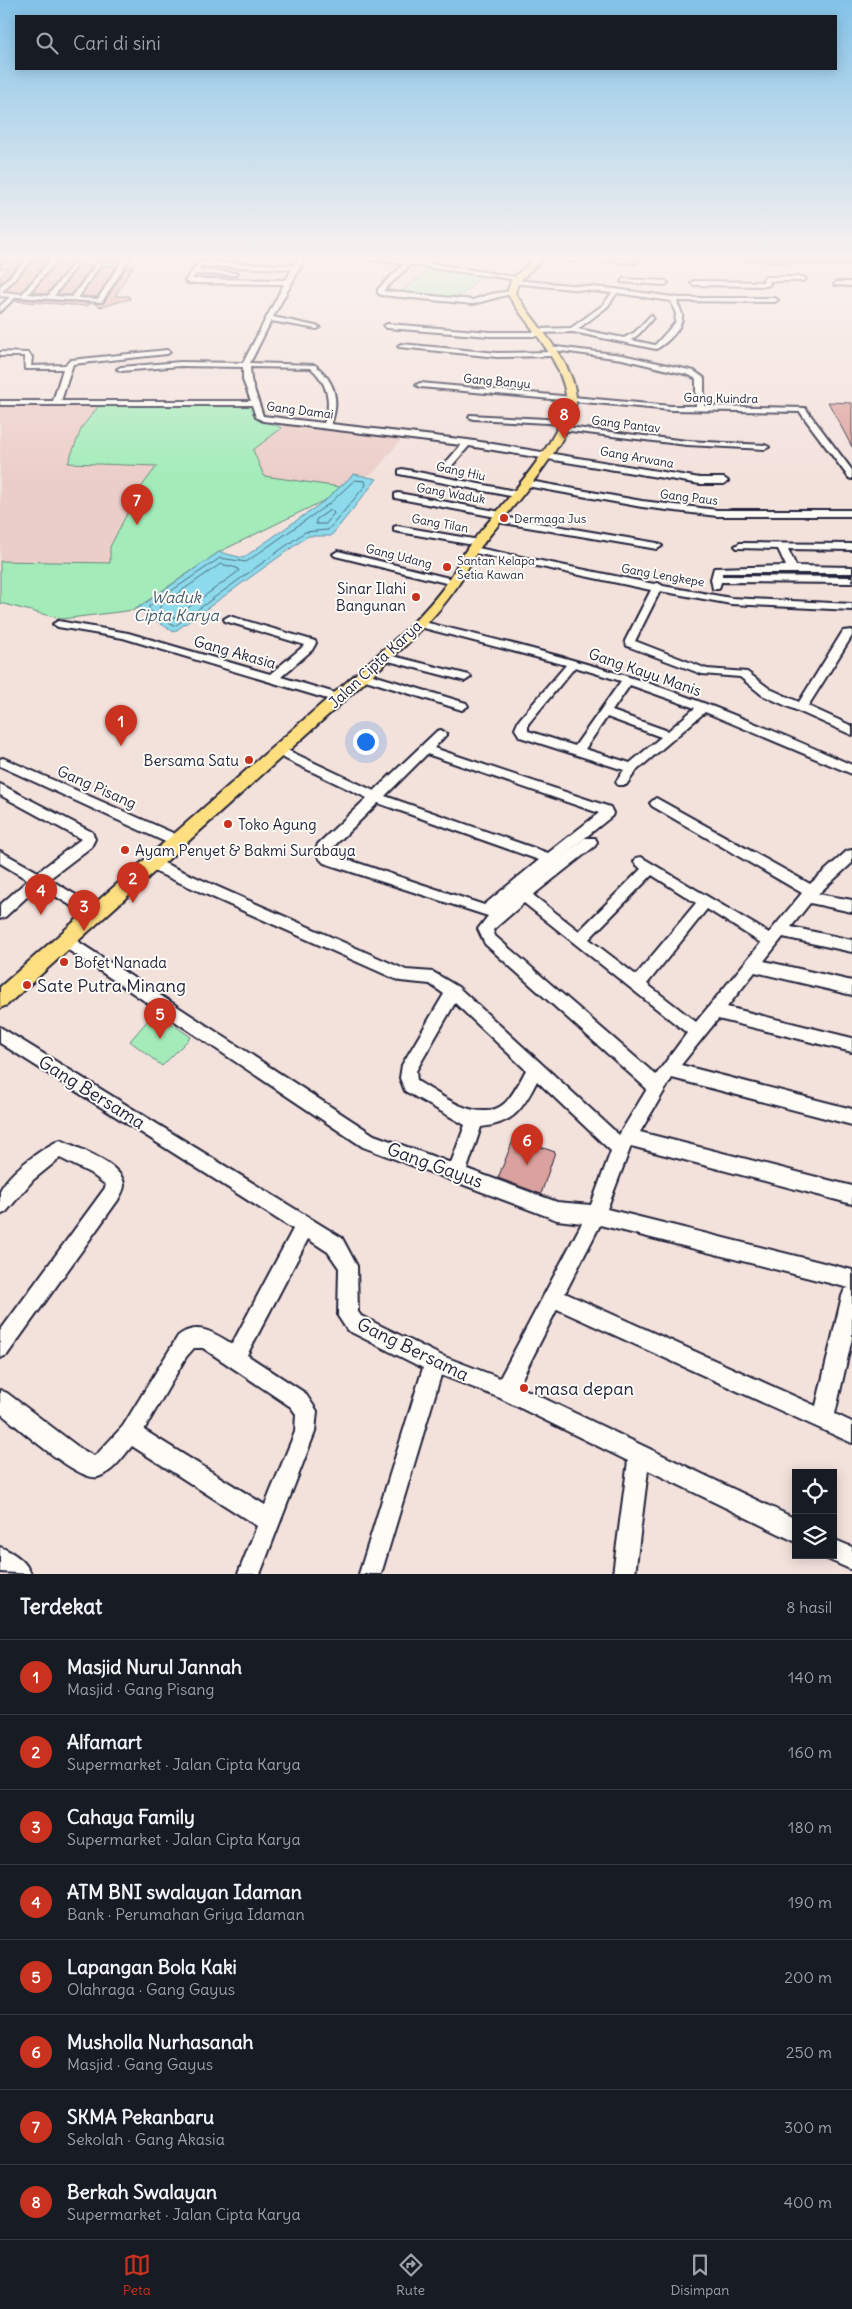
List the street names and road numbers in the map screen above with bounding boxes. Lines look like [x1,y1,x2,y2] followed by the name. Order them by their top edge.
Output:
[463,371,531,391] street label: Gang Banyu
[684,390,759,406] street label: Gang Kuindra
[266,398,334,422] street label: Gang Damai
[591,412,662,436] street label: Gang Pantav
[599,443,675,471] street label: Gang Arwana
[435,458,487,484] street label: Gang Hiu
[415,480,487,506] street label: Gang Waduk
[659,486,719,508] street label: Gang Paus
[410,511,470,535] street label: Gang Tilan
[364,541,434,571] street label: Gang Udang
[620,560,706,590] street label: Gang Lengkepe
[325,616,426,712] street label: Jalan Cipta Karya
[192,631,279,673] street label: Gang Akasia
[586,644,704,700] street label: Gang Kayu Manis
[54,761,140,813] street label: Gang Pisang
[34,1050,150,1134] street label: Gang Bersama
[384,1137,486,1193] street label: Gang Gayus
[353,1312,473,1386] street label: Gang Bersama

